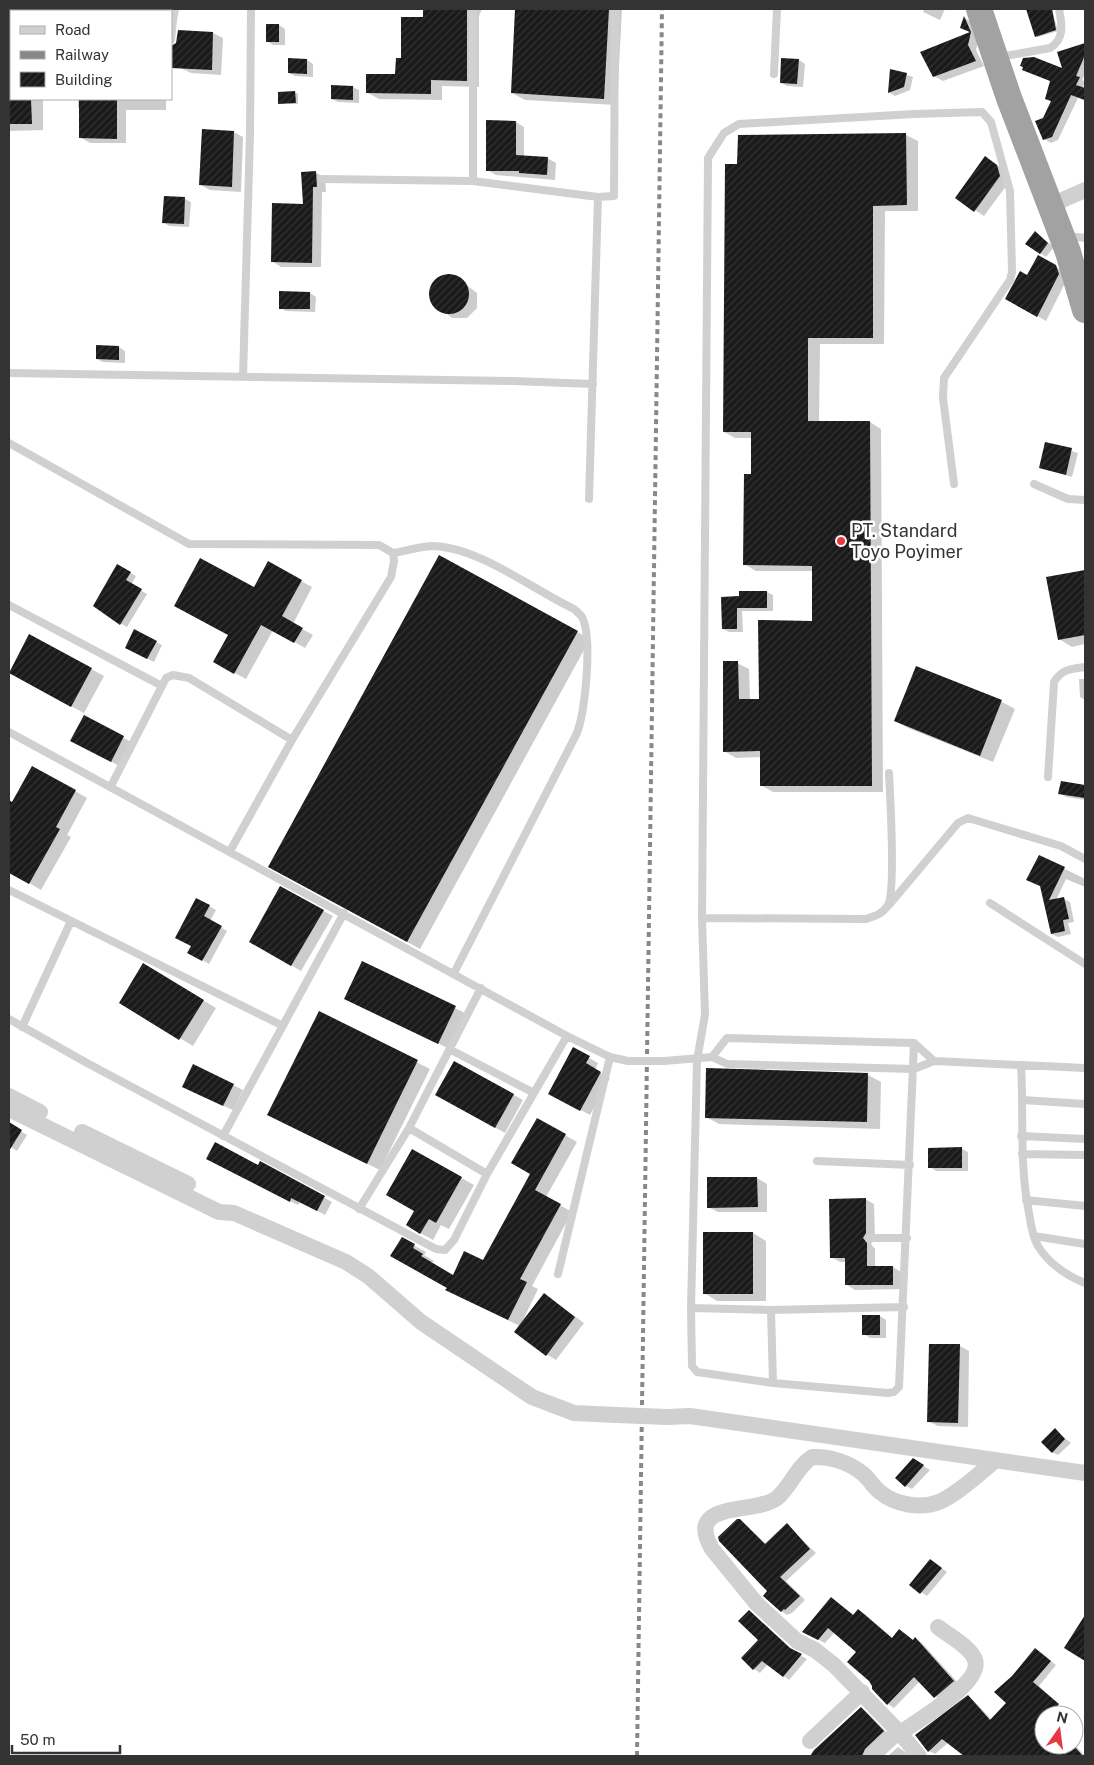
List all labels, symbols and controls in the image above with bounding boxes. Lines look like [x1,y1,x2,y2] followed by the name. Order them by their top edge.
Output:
[10,10,172,100] legend
[55,21,91,38] text: Road
[55,46,109,63] text: Railway
[55,71,113,88] text: Building
[851,520,963,562] place label: PT. Standard Toyo Poyimer
[835,535,847,547] marker: PT. Standard Toyo Poyimer
[1034,1705,1084,1755] north arrow
[1055,1708,1069,1726] text: N
[12,1722,120,1754] scale bar
[20,1731,55,1748] text: 50 m

